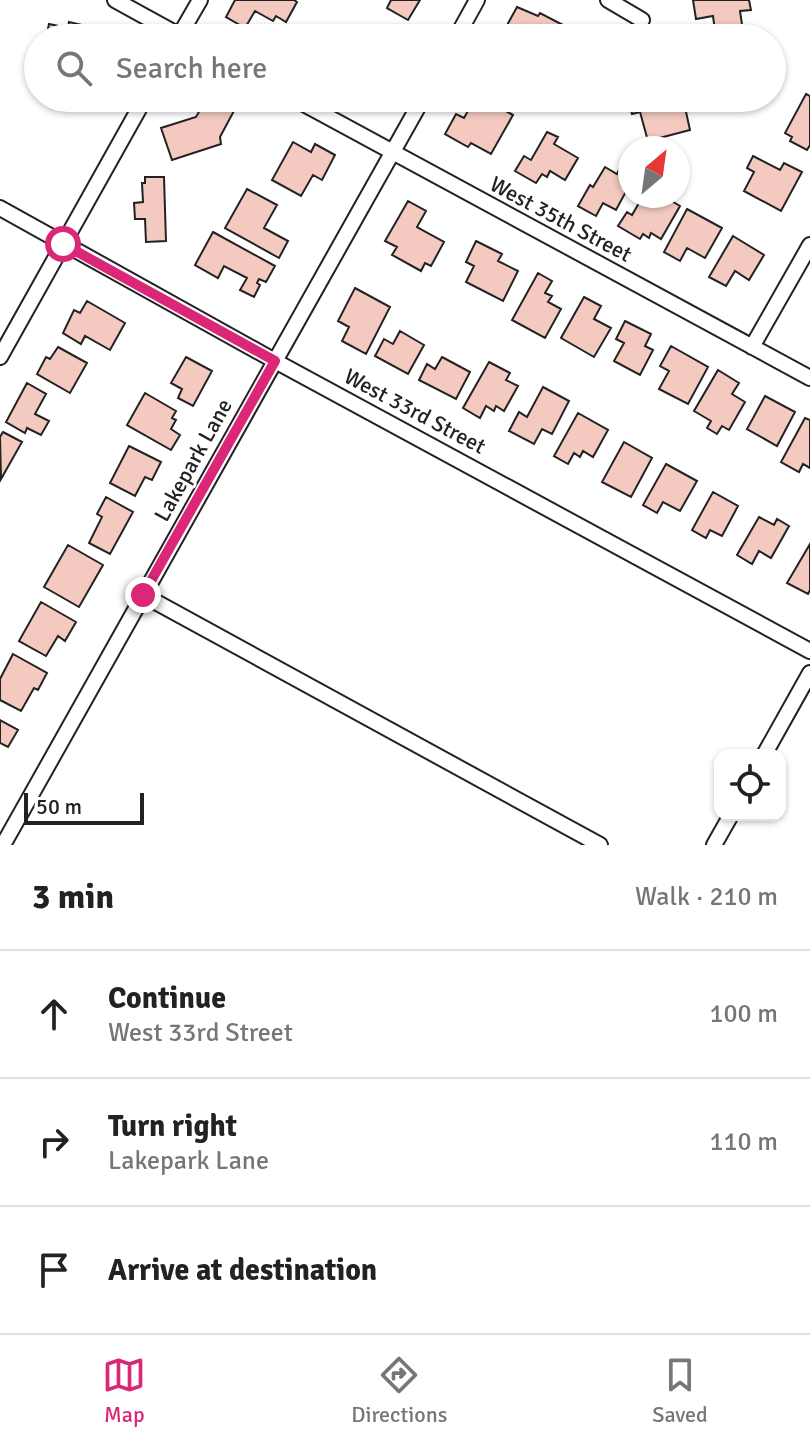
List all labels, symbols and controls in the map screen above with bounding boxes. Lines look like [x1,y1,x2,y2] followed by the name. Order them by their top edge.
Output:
[24,24,786,112] search box
[52,46,96,90] icon: search
[116,50,267,87] text: Search here
[618,136,690,208] north arrow
[486,170,637,268] street label: West 35th Street
[45,226,81,262] route start
[340,362,491,460] street label: West 33rd Street
[148,394,238,526] street label: Lakepark Lane
[125,577,161,613] route end
[714,749,786,821] map controls
[714,749,786,821] button: locate
[24,789,144,825] scale bar
[36,793,82,820] text: 50 m
[32,876,114,918] text: 3 min
[635,881,778,913] text: Walk · 210 m
[108,980,226,1017] text: Continue
[32,992,76,1036] icon: ahead
[709,998,778,1030] text: 100 m
[108,1017,293,1049] text: West 33rd Street
[108,1108,237,1145] text: Turn right
[32,1120,76,1164] icon: right
[709,1126,778,1158] text: 110 m
[108,1145,269,1177] text: Lakepark Lane
[32,1248,76,1292] icon: arrive
[108,1252,377,1289] text: Arrive at destination
[102,1353,146,1428] tab: Map
[351,1353,447,1428] tab: Directions
[652,1353,708,1428] tab: Saved

